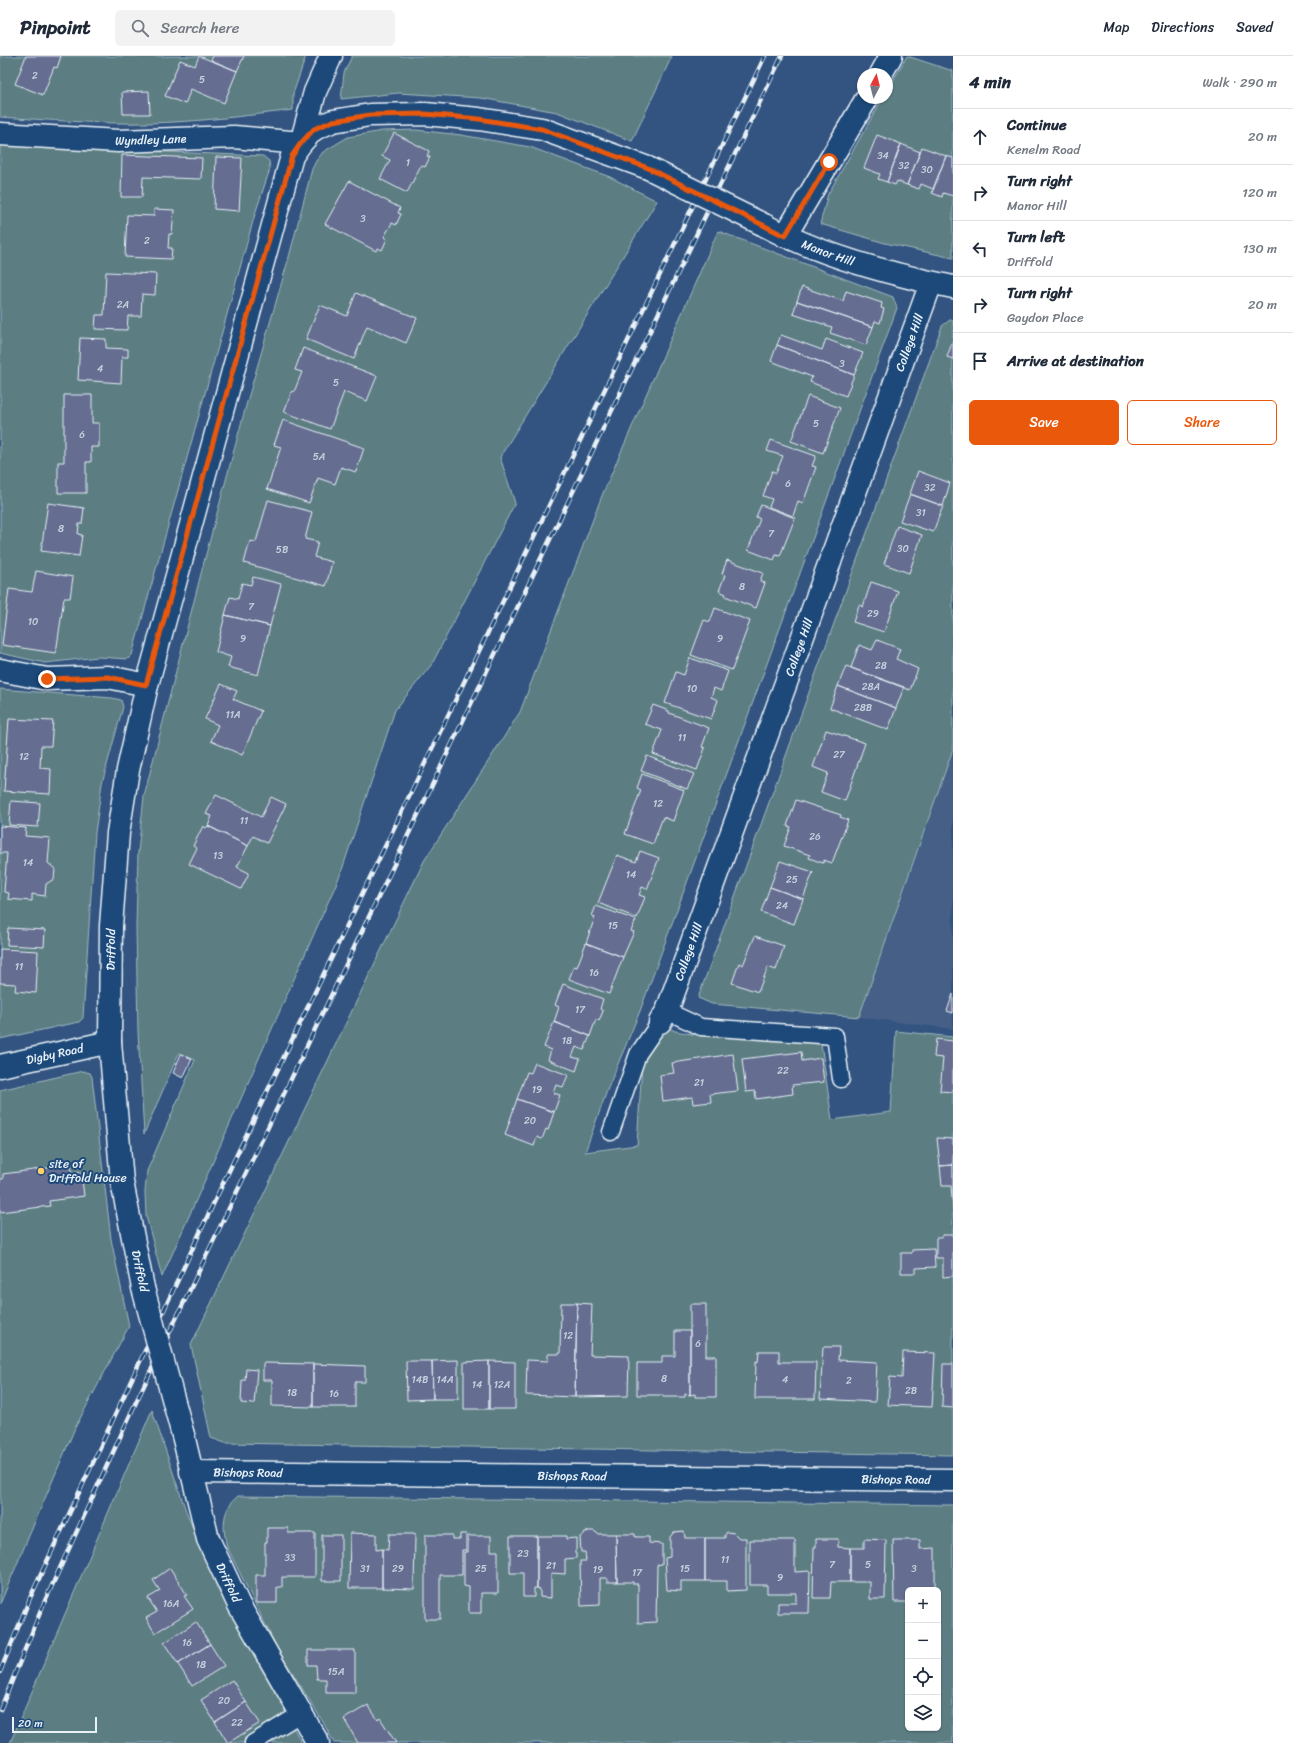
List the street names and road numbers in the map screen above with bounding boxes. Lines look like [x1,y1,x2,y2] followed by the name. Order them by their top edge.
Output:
[115,128,187,152] street label: Wyndley Lane
[798,233,858,273] street label: Manor Hill
[889,310,930,375] street label: College Hill
[778,615,820,679] street label: College Hill
[668,919,709,984] street label: College Hill
[100,928,122,971] street label: Driffold
[24,1037,87,1071] street label: Digby Road
[125,1248,155,1294] street label: Driffold
[213,1461,284,1484] street label: Bishops Road
[537,1465,607,1487] street label: Bishops Road
[861,1468,931,1491] street label: Bishops Road
[210,1559,248,1607] street label: Driffold

